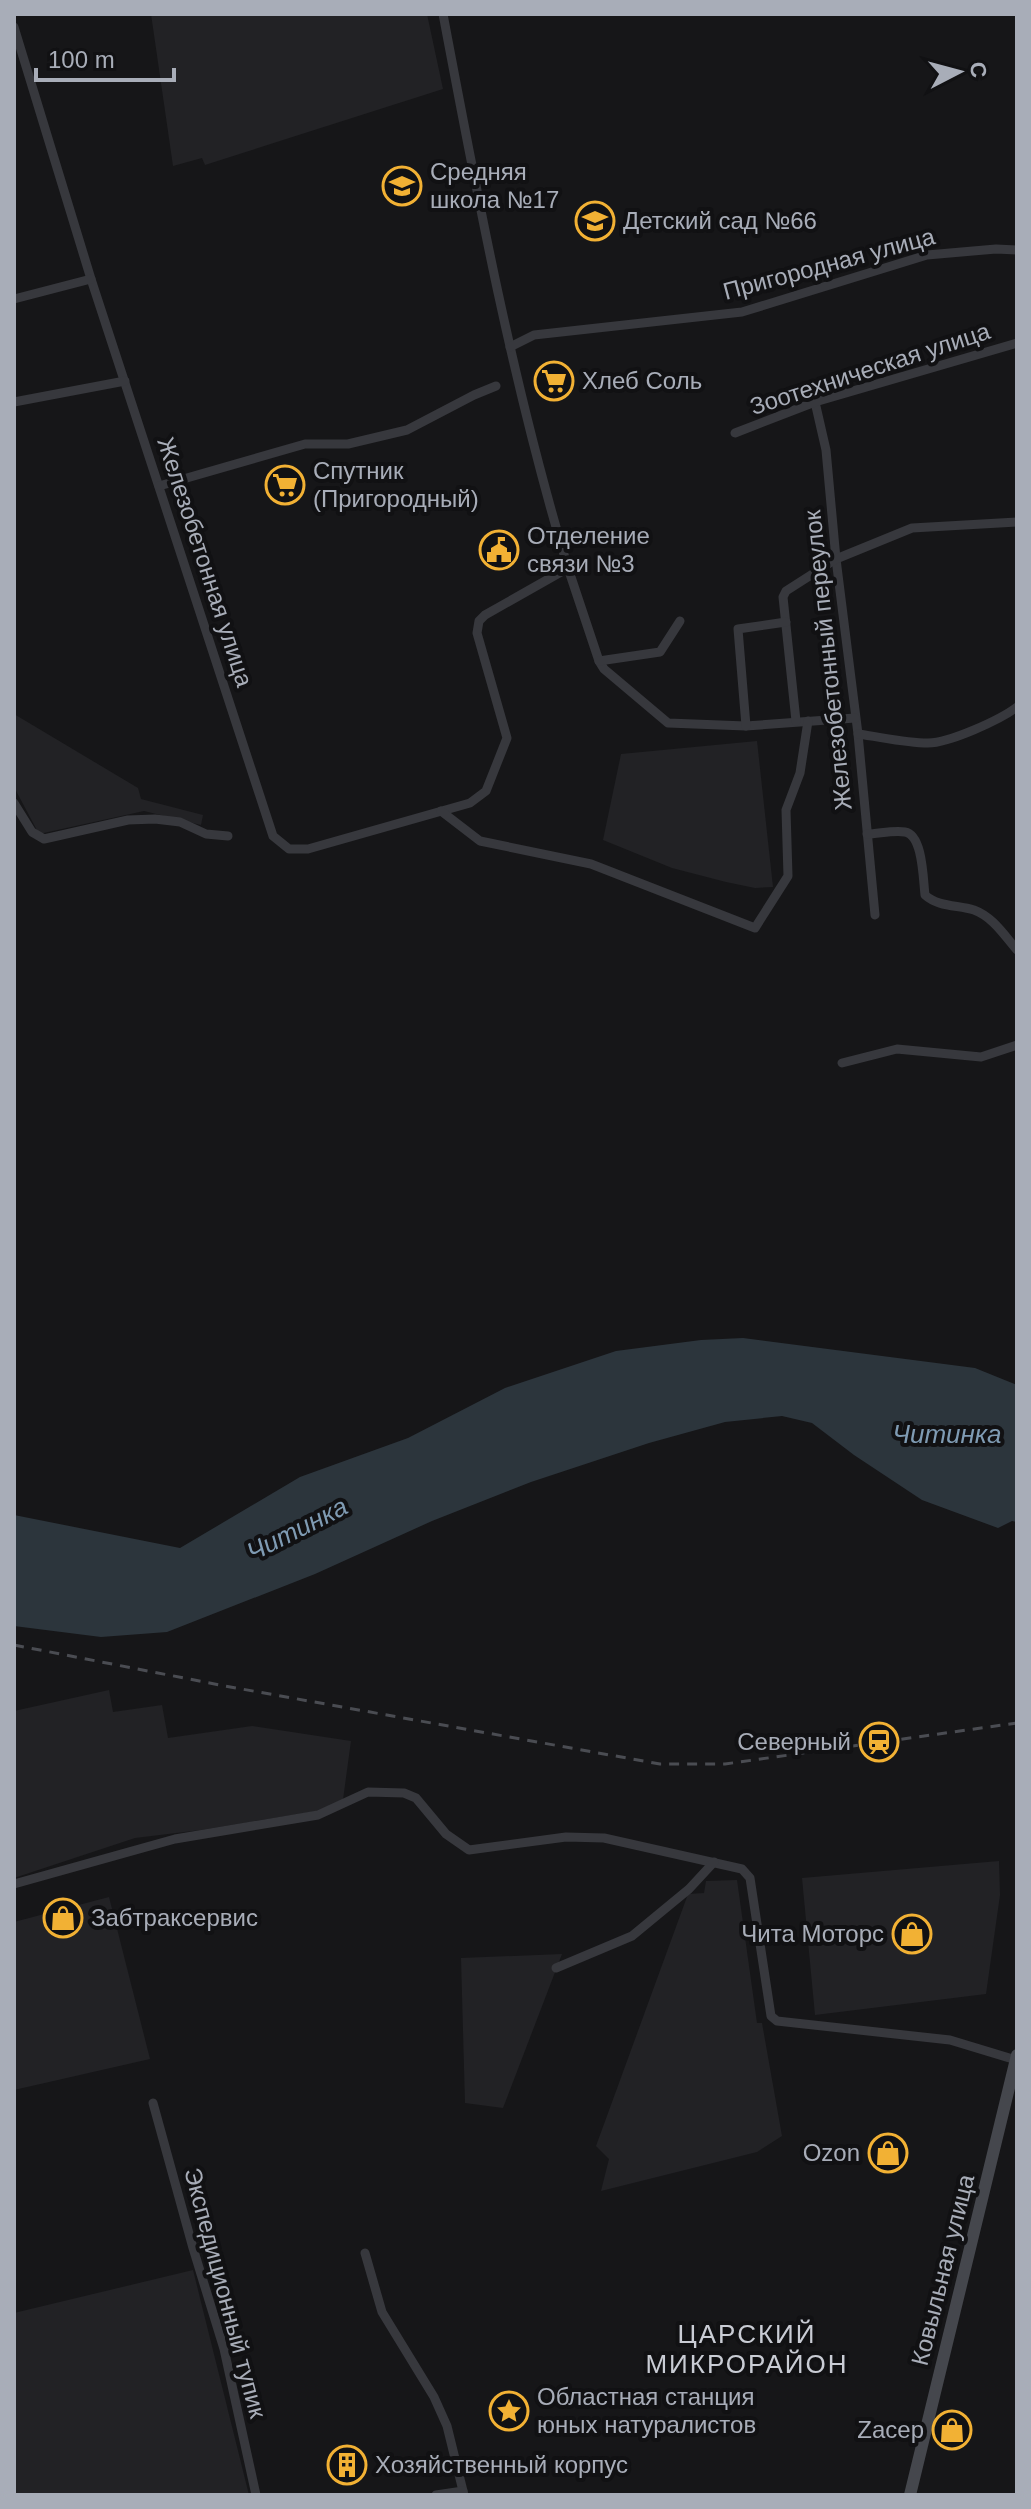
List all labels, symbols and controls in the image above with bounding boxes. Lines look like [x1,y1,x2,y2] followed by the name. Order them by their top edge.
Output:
[36,32,174,82] scale bar
[919,32,999,112] north arrow
[48,46,115,73] text: 100 m
[965,61,992,79] text: С
[430,158,559,213] place label: Средняя школа №17
[381,165,423,207] school or university icon: Средняя школа №17
[574,200,616,242] school or university icon: Детский сад №66
[623,207,817,234] place label: Детский сад №66
[720,222,938,305] street label: Пригородная улица
[746,317,994,420] street label: Зоотехническая улица
[533,360,575,402] supermarket icon: Хлеб Соль
[582,367,702,394] place label: Хлеб Соль
[152,434,259,691] street label: Железобетонная улица
[313,457,479,512] place label: Спутник (Пригородный)
[264,464,306,506] supermarket icon: Спутник (Пригородный)
[798,508,857,811] street label: Железобетонный переулок
[527,522,650,577] place label: Отделение связи №3
[478,529,520,571] public building icon: Отделение связи №3
[892,1419,1002,1449] water label: Читинка
[242,1491,352,1567] water label: Читинка
[858,1721,900,1763] station icon: Северный
[737,1728,851,1755] place label: Северный
[42,1897,84,1939] shop icon: Забтраксервис
[91,1904,258,1931] place label: Забтраксервис
[891,1913,933,1955] shop icon: Чита Моторс
[741,1920,884,1947] place label: Чита Моторс
[867,2132,909,2174] shop icon: Ozon
[803,2139,860,2166] place label: Ozon
[179,2165,272,2421] street label: Экспедиционный тупик
[906,2171,979,2368] street label: Ковыльная улица
[645,2319,849,2379] district label: ЦАРСКИЙ МИКРОРАЙОН
[537,2383,756,2438] place label: Областная станция юных натуралистов
[488,2390,530,2432] place icon: Областная станция юных натуралистов
[931,2409,973,2451] shop icon: Zacep
[857,2416,924,2443] place label: Zacep
[326,2444,368,2486] building icon: Хозяйственный корпус
[375,2451,628,2478] place label: Хозяйственный корпус

